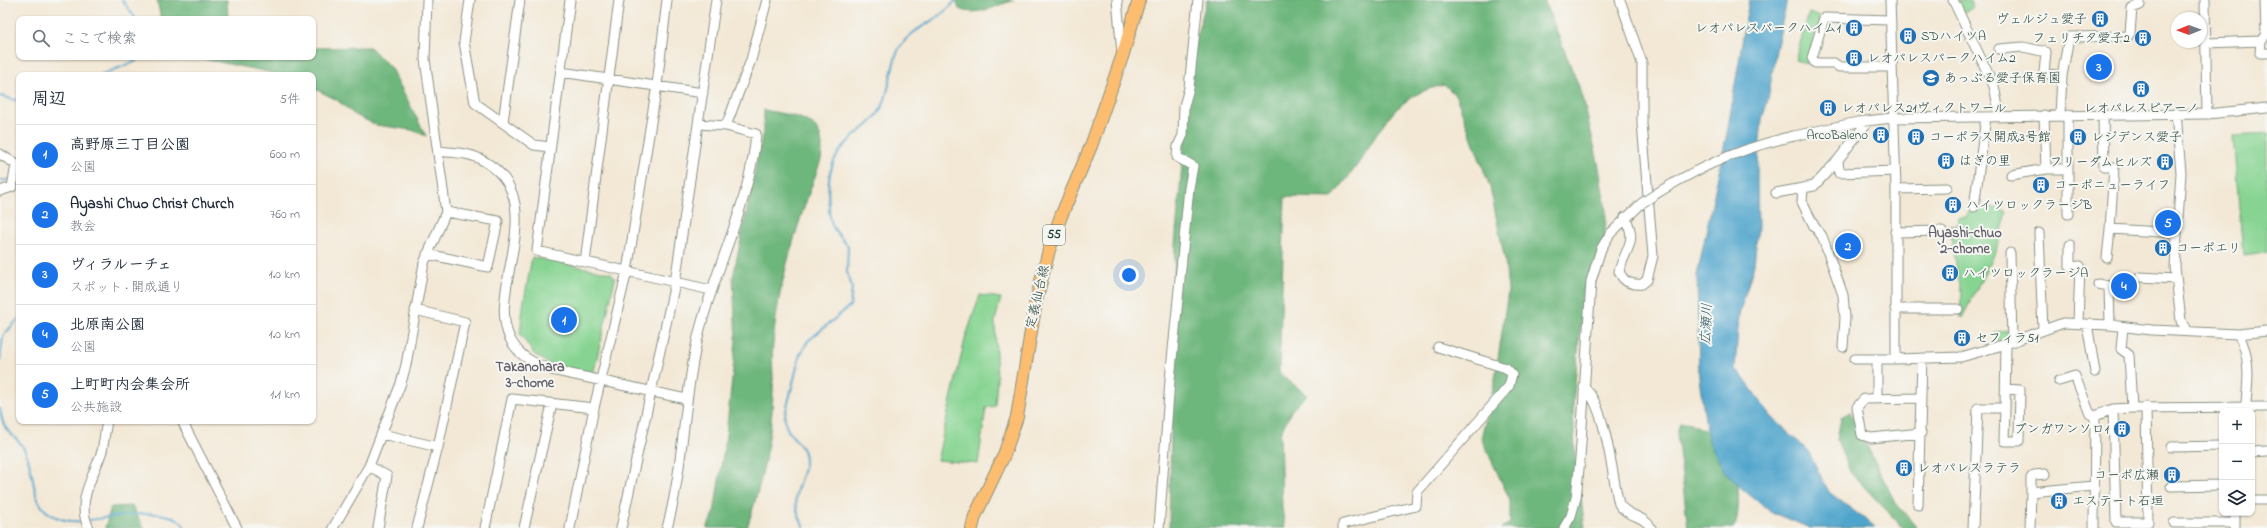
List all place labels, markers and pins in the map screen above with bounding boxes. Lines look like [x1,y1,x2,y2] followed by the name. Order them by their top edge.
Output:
[2090,9,2110,29] building icon: ヴェルジュ愛子
[1996,10,2087,29] place label: ヴェルジュ愛子
[1844,18,1864,38] building icon: レオパレスパークハイム1
[1695,19,1841,38] place label: レオパレスパークハイム1
[1898,26,1918,46] building icon: SDハイツA
[1921,27,1986,46] place label: SDハイツA
[2133,28,2153,48] building icon: フェリチタ愛子2
[2033,29,2131,48] place label: フェリチタ愛子2
[1844,48,1864,68] building icon: レオパレスパークハイム2
[1867,49,2016,68] place label: レオパレスパークハイム2
[2086,52,2112,82] pin: 3
[1921,68,1941,88] school or university icon: あっぷる愛子保育園
[1944,69,2061,88] place label: あっぷる愛子保育園
[2131,79,2151,99] building icon: レオパレスピアーノ
[1818,98,1838,118] building icon: レオパレス21ヴィクトワール
[1841,99,2007,118] place label: レオパレス21ヴィクトワール
[2083,99,2199,118] place label: レオパレスピアーノ
[1871,125,1891,145] building icon: ArcoBaleno
[1806,126,1868,145] place label: ArcoBaleno
[1906,127,1926,147] building icon: コーポラス開成3号館
[2068,127,2088,147] building icon: レジデンス愛子
[1929,128,2051,147] place label: コーポラス開成3号館
[2091,128,2182,147] place label: レジデンス愛子
[1936,151,1956,171] building icon: はぎの里
[1959,152,2011,171] place label: はぎの里
[2155,152,2175,172] building icon: フリーダムヒルズ
[2050,153,2152,172] place label: フリーダムヒルズ
[2031,175,2051,195] building icon: コーポニューライフ
[2054,176,2170,195] place label: コーポニューライフ
[1943,195,1963,215] building icon: ハイツロックラージB
[1966,196,2092,215] place label: ハイツロックラージB
[2155,208,2181,238] pin: 5
[1835,231,1861,261] pin: 2
[2153,238,2173,258] building icon: コーポエリ
[2176,239,2241,258] place label: コーポエリ
[1940,263,1960,283] building icon: ハイツロックラージA
[1963,264,2088,283] place label: ハイツロックラージA
[2111,271,2137,301] pin: 4
[551,305,577,335] pin: 1
[1952,328,1972,348] building icon: セフィラ51
[1975,329,2039,348] place label: セフィラ51
[2112,419,2132,439] building icon: ブンガワンソロ1
[2014,420,2109,439] place label: ブンガワンソロ1
[1894,458,1914,478] building icon: レオパレスラテラ
[1917,459,2021,478] place label: レオパレスラテラ
[2162,465,2182,485] building icon: コーポ広瀬
[2094,466,2159,485] place label: コーポ広瀬
[2049,491,2069,511] building icon: エステート石垣
[2072,492,2164,511] place label: エステート石垣

